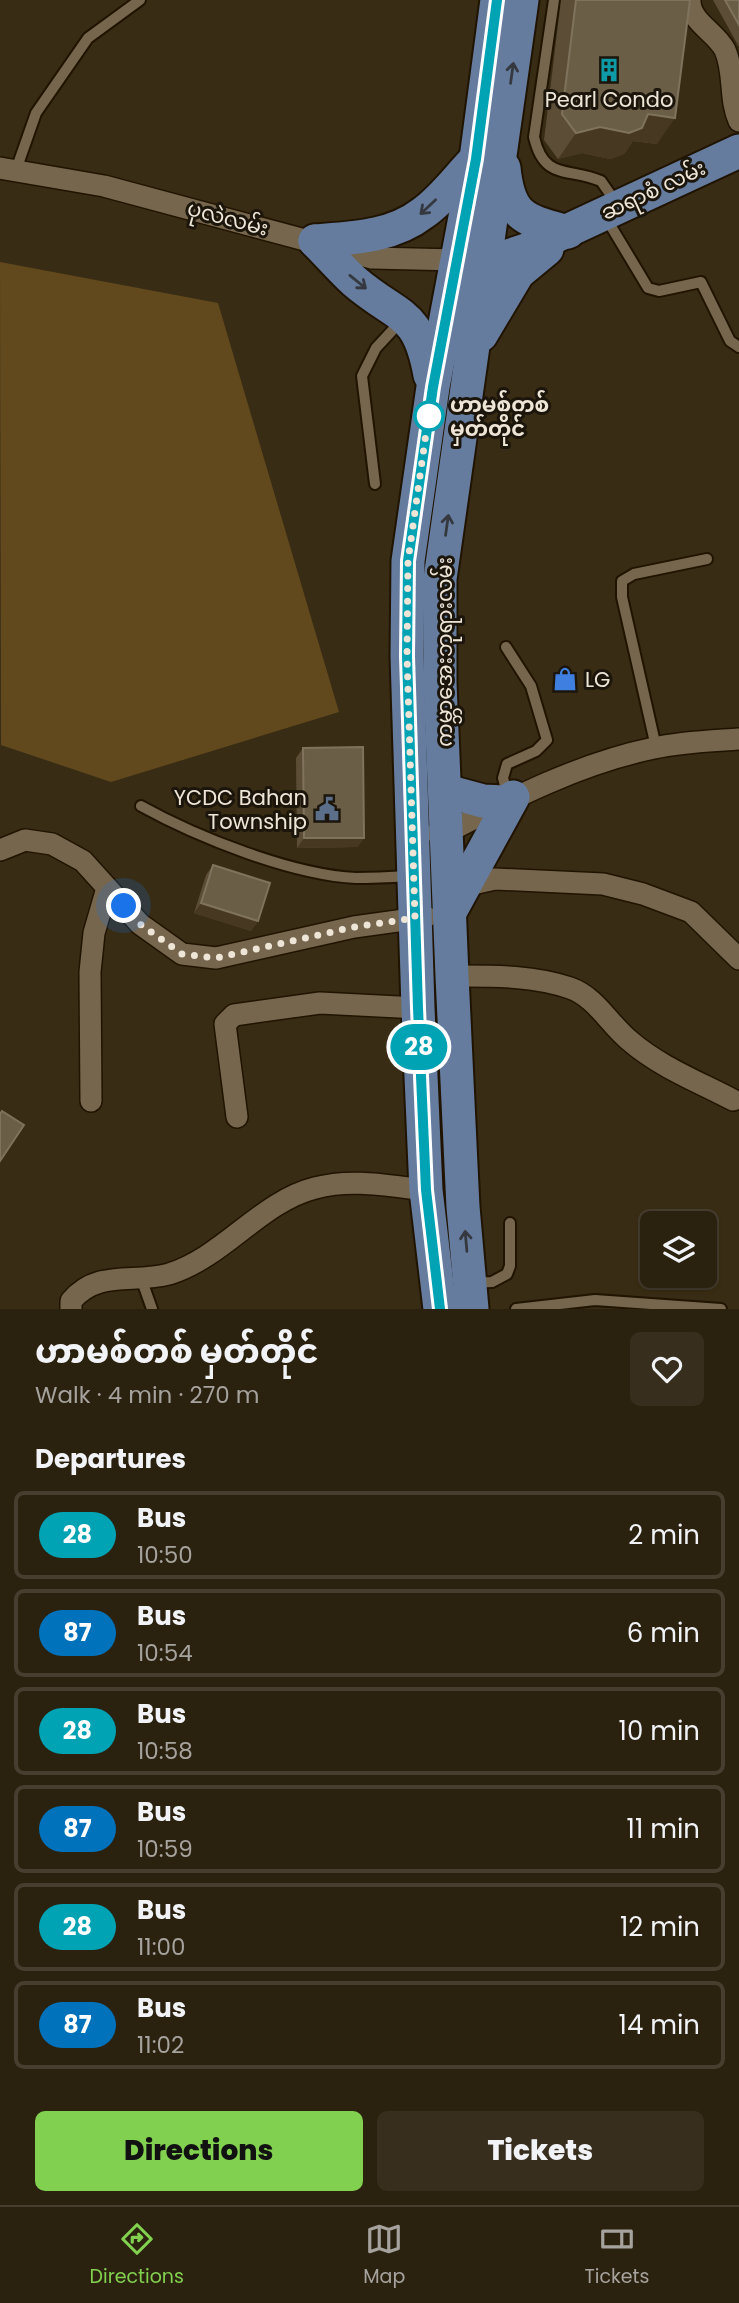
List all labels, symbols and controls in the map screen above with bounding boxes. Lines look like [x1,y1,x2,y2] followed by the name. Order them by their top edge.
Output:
[595,56,623,84] building icon: Pearl Condo
[506,62,519,85] one-way arrow
[545,85,673,114] place label: Pearl Condo
[595,152,711,230] street label: ဆရာစံ လမ်း
[183,192,272,246] street label: ပုလဲလမ်း
[420,199,437,216] one-way arrow
[348,274,366,290] one-way arrow
[450,389,549,446] place label: ဟာမစ်တစ် မှတ်တိုင်
[414,401,444,431] marker: ဟာမစ်တစ် မှတ်တိုင်
[441,514,454,537] one-way arrow
[429,557,462,747] street label: ကမ္ဘာအေးဘုရားလမ်း
[551,665,579,693] shop icon: LG
[585,665,610,694] place label: LG
[174,783,307,836] place label: YCDC Bahan Township
[313,795,341,823] public building icon: YCDC Bahan Township
[106,888,141,923] your location
[388,1024,450,1070] line badge: 28
[404,1030,434,1063] text: 28
[640,1211,717,1288] map controls
[640,1211,717,1288] button: layers
[459,1230,472,1253] one-way arrow
[35,1328,319,1375] text: ဟာမစ်တစ် မှတ်တိုင်
[630,1332,704,1406] button: heart
[35,1379,260,1411] text: Walk · 4 min · 270 m
[35,1441,186,1477] text: Departures
[137,1500,186,1536] text: Bus
[628,1517,700,1553] text: 2 min
[63,1518,92,1551] text: 28
[137,1539,193,1571] text: 10:50
[137,1598,186,1634] text: Bus
[627,1615,700,1651] text: 6 min
[63,1616,92,1649] text: 87
[137,1637,193,1669] text: 10:54
[137,1696,186,1732] text: Bus
[619,1713,700,1749] text: 10 min
[63,1714,92,1747] text: 28
[137,1735,193,1767] text: 10:58
[137,1794,186,1830] text: Bus
[627,1811,700,1847] text: 11 min
[63,1812,92,1845] text: 87
[137,1833,193,1865] text: 10:59
[137,1892,186,1928] text: Bus
[620,1909,700,1945] text: 12 min
[63,1910,92,1943] text: 28
[137,1931,186,1963] text: 11:00
[137,1990,186,2026] text: Bus
[619,2007,700,2043] text: 14 min
[63,2008,92,2041] text: 87
[137,2029,184,2061] text: 11:02
[35,2111,363,2191] button: Directions
[377,2111,704,2191] button: Tickets
[90,2220,184,2291] tab: Directions
[363,2220,405,2291] tab: Map
[584,2220,649,2291] tab: Tickets

